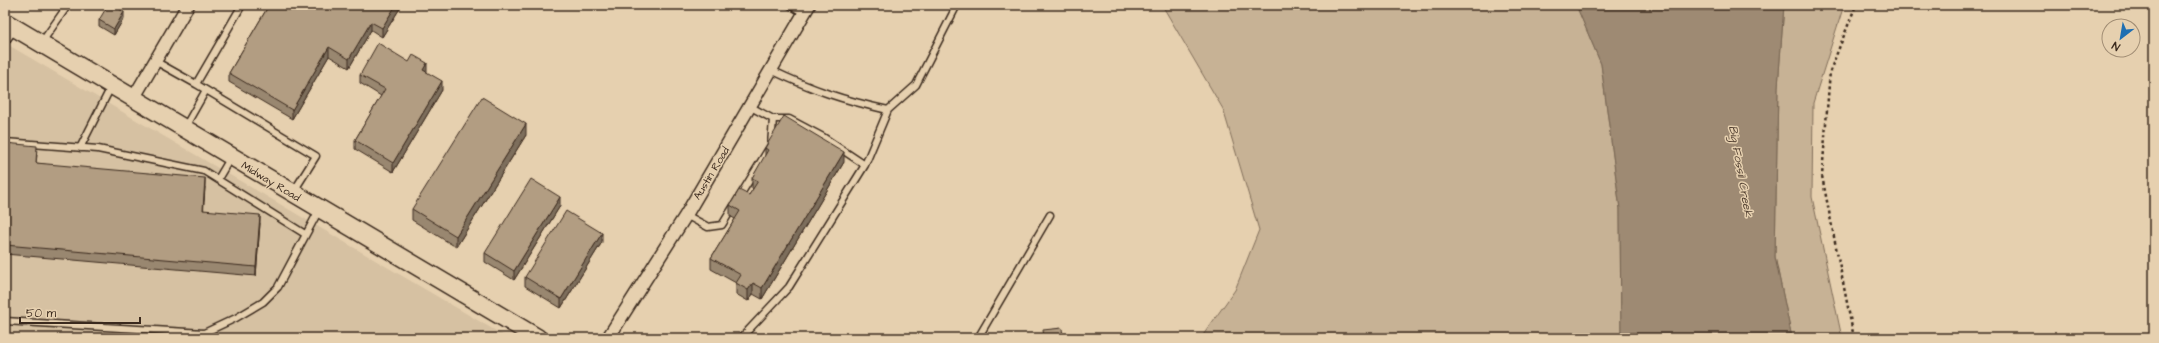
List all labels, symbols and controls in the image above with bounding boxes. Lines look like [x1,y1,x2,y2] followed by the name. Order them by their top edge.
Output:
[2101,18,2141,58] north arrow
[2109,38,2123,54] text: N
[1723,124,1757,219] water label: Big Fossil Creek
[690,144,733,203] street label: Austin Road
[238,158,303,206] street label: Midway Road
[20,299,140,325] scale bar
[26,305,57,322] text: 50 m

